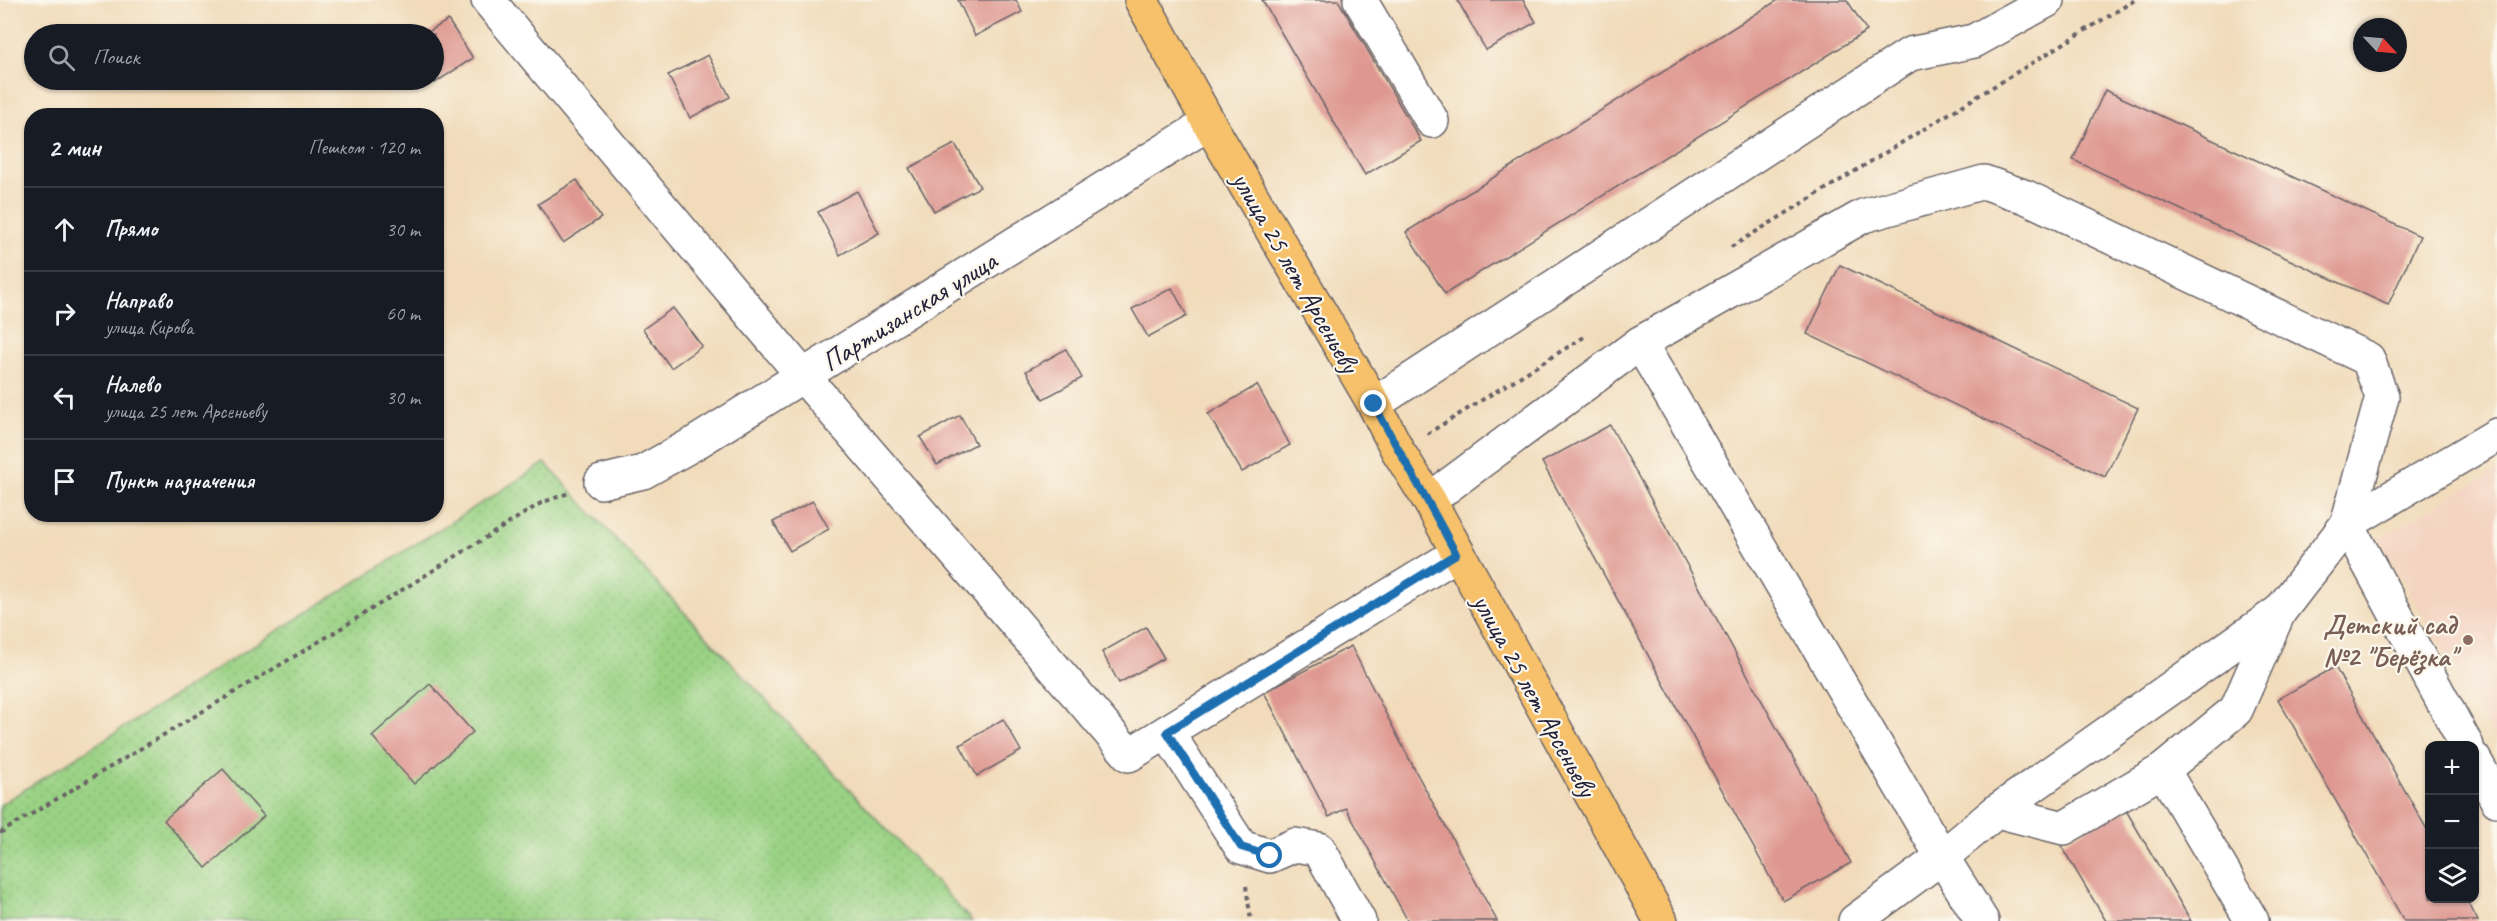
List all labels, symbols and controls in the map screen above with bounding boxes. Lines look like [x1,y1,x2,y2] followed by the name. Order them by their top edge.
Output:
[2353,18,2407,72] north arrow
[24,24,444,90] search box
[45,41,78,74] icon: search
[93,43,139,71] text: Поиск
[48,131,101,164] text: 2 мин
[308,135,420,160] text: Пешком · 120 m
[1223,164,1369,381] street label: улица 25 лет Арсеньеву
[48,213,81,246] icon: ahead
[105,215,157,243] text: Прямо
[386,217,420,242] text: 30 m
[815,242,1004,379] street label: Партизанская улица
[105,287,172,315] text: Направо
[48,297,81,330] icon: right
[386,301,420,326] text: 60 m
[105,315,193,340] text: улица Кирова
[105,371,161,399] text: Налево
[48,381,81,414] icon: left
[386,385,420,410] text: 30 m
[1360,390,1386,416] route end
[105,399,267,424] text: улица 25 лет Арсеньеву
[48,465,81,498] icon: arrive
[105,467,254,495] text: Пункт назначения
[1464,586,1606,805] street label: улица 25 лет Арсеньеву
[2323,607,2462,675] place label: Детский сад №2 "Берёзка"
[2461,633,2475,647] marker: Детский сад №2 "Берёзка"
[2425,741,2479,903] map controls
[2425,741,2479,795] button: +
[2425,795,2479,849] button: −
[1256,842,1282,868] route start
[2425,849,2479,903] button: layers

